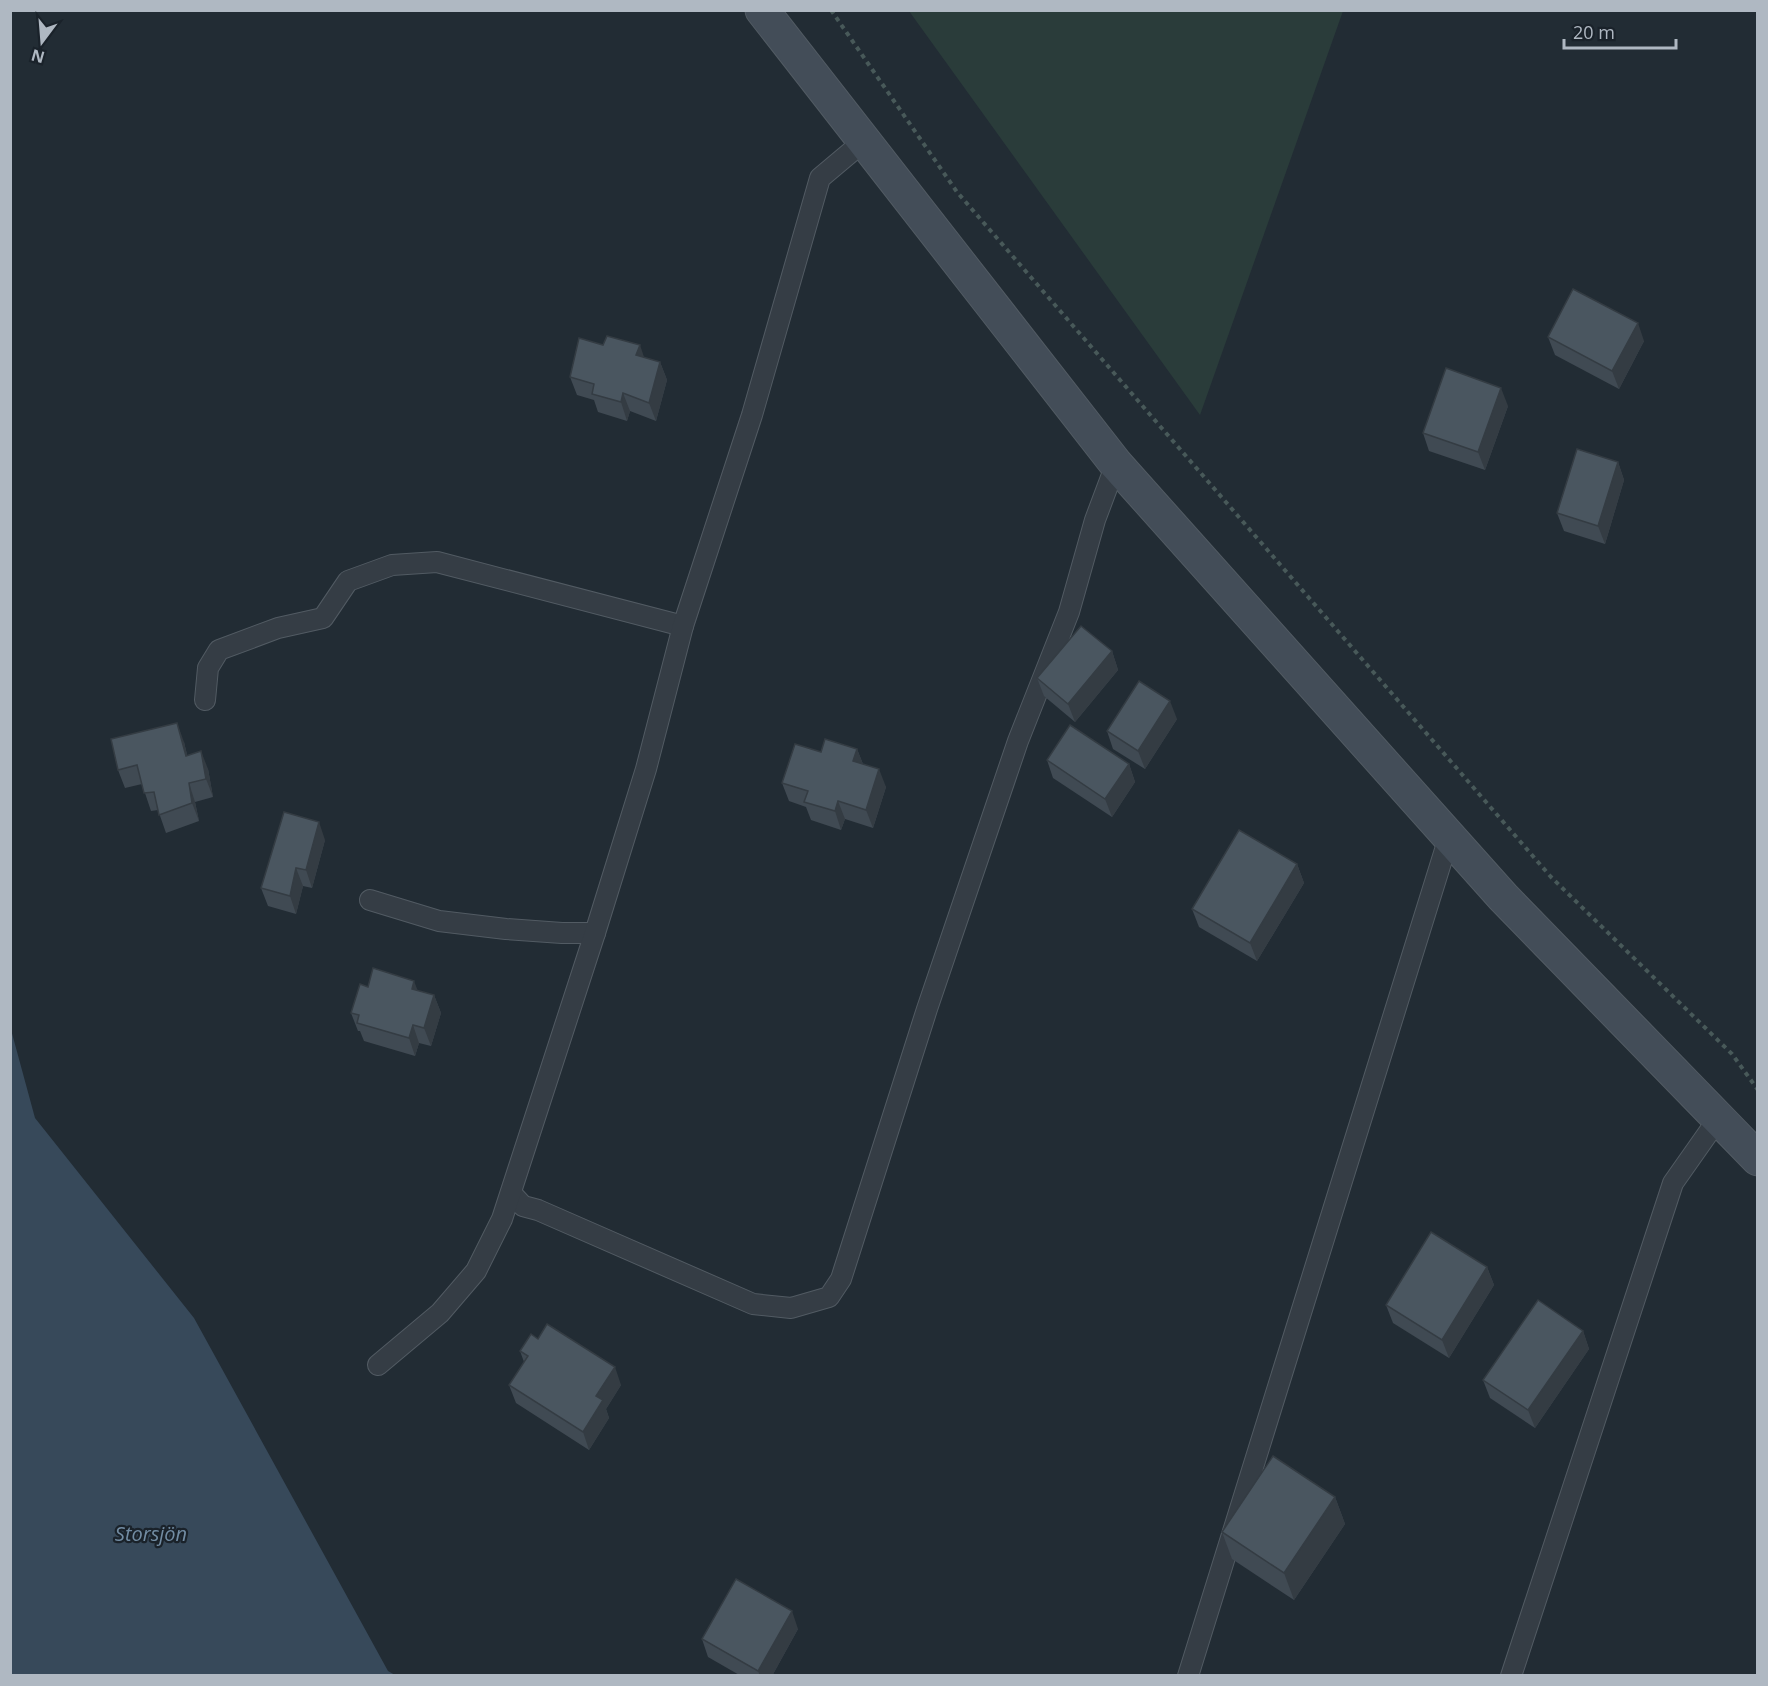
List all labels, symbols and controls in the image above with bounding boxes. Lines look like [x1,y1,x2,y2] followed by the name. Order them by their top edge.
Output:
[12,12,72,72] north arrow
[1564,12,1676,50] scale bar
[1573,20,1615,44] text: 20 m
[29,44,47,69] text: N
[115,1520,187,1547] water label: Storsjön

